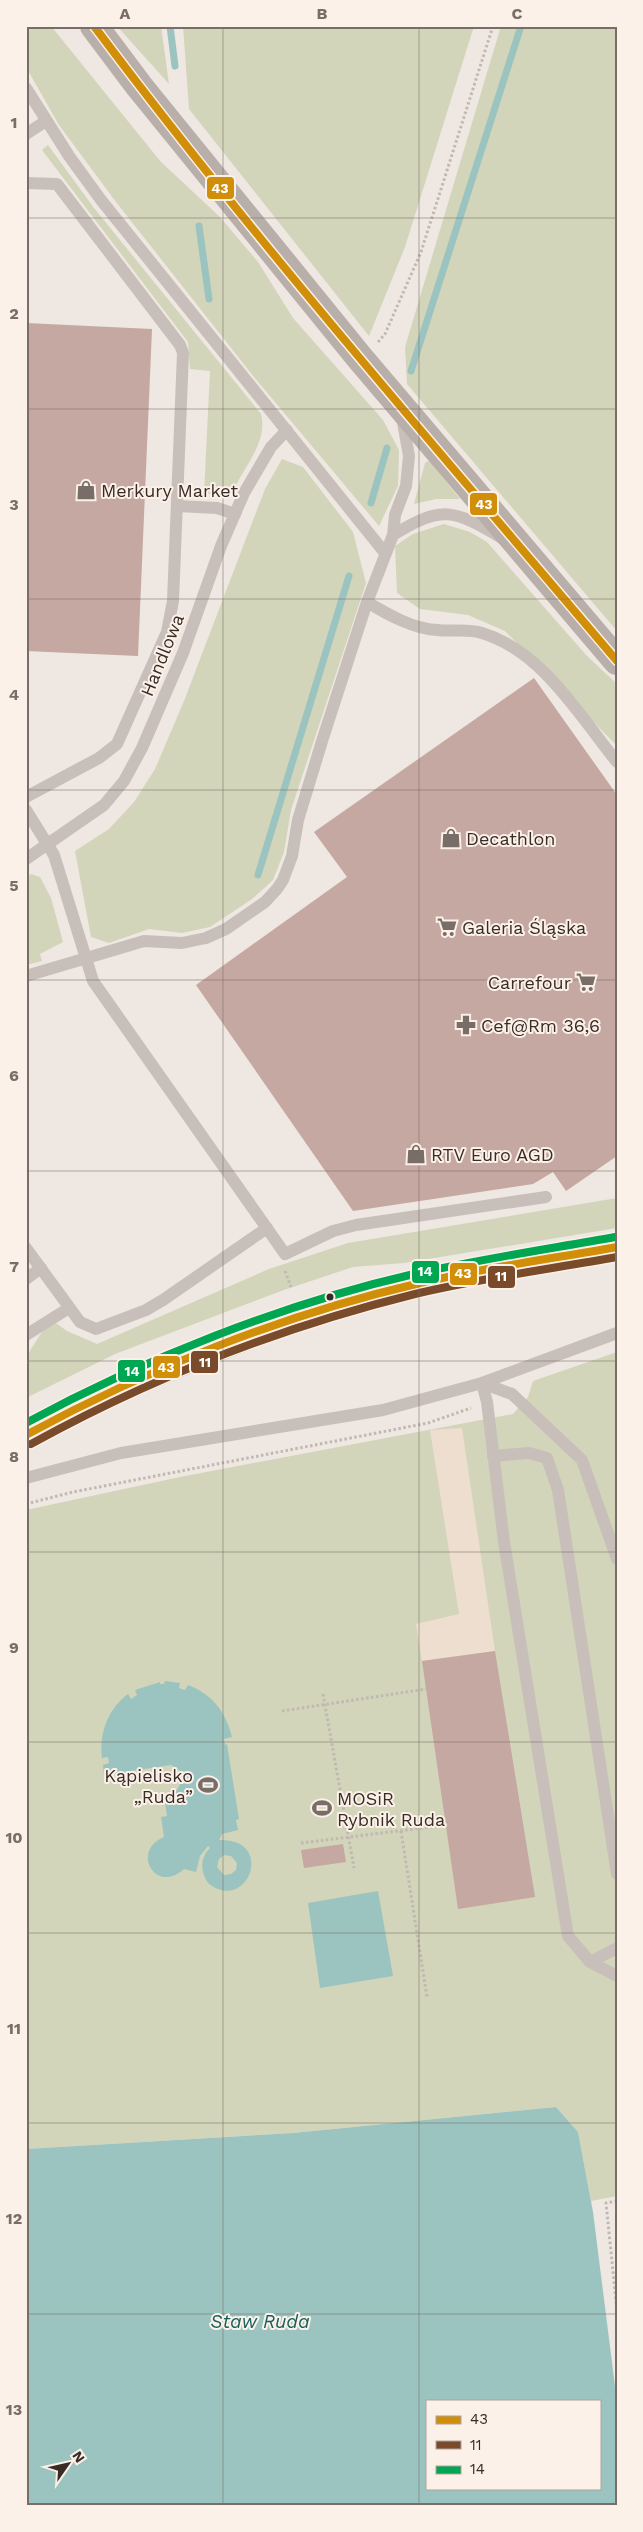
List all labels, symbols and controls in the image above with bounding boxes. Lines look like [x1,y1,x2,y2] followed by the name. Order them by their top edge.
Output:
[120,4,131,23] text: A
[317,4,328,23] text: B
[512,4,523,23] text: C
[11,113,17,132] text: 1
[206,176,235,200] line badge: 43
[211,180,229,196] text: 43
[9,304,19,323] text: 2
[75,479,97,501] shop icon: Merkury Market
[101,480,238,501] place label: Merkury Market
[469,492,498,516] line badge: 43
[9,495,19,514] text: 3
[475,496,493,512] text: 43
[136,611,188,699] street label: Handlowa
[9,685,19,704] text: 4
[440,827,462,849] shop icon: Decathlon
[466,828,555,849] place label: Decathlon
[9,876,19,895] text: 5
[436,916,458,938] supermarket icon: Galeria Śląska
[462,917,586,938] place label: Galeria Śląska
[575,971,597,993] supermarket icon: Carrefour
[488,972,571,993] place label: Carrefour
[455,1014,477,1036] pharmacy icon: Cef@Rm 36,6
[481,1015,600,1036] place label: Cef@Rm 36,6
[9,1066,19,1085] text: 6
[405,1143,427,1165] shop icon: RTV Euro AGD
[431,1144,554,1165] place label: RTV Euro AGD
[9,1257,19,1276] text: 7
[411,1260,440,1284] line badge: 14
[449,1262,478,1286] line badge: 43
[417,1263,433,1279] text: 14
[454,1265,472,1281] text: 43
[487,1265,516,1289] line badge: 11
[495,1268,507,1284] text: 11
[325,1292,335,1302] unlabelled marker
[190,1350,219,1374] line badge: 11
[199,1354,211,1370] text: 11
[152,1355,181,1379] line badge: 43
[117,1359,146,1383] line badge: 14
[157,1359,175,1375] text: 43
[124,1363,140,1379] text: 14
[9,1447,19,1466] text: 8
[9,1638,19,1657] text: 9
[104,1765,193,1807] place label: Kąpielisko „Ruda”
[197,1774,219,1796] sports icon: Kąpielisko „Ruda”
[337,1788,445,1830] place label: MOSiR Rybnik Ruda
[311,1797,333,1819] sports icon: MOSiR Rybnik Ruda
[5,1828,23,1847] text: 10
[7,2019,21,2038] text: 11
[6,2209,22,2228] text: 12
[210,2310,310,2333] water label: Staw Ruda
[6,2400,22,2419] text: 13
[426,2400,600,2490] legend
[470,2410,488,2428] text: 43
[470,2436,482,2454] text: 11
[42,2440,92,2490] north arrow
[69,2448,88,2466] text: N
[470,2460,485,2478] text: 14

